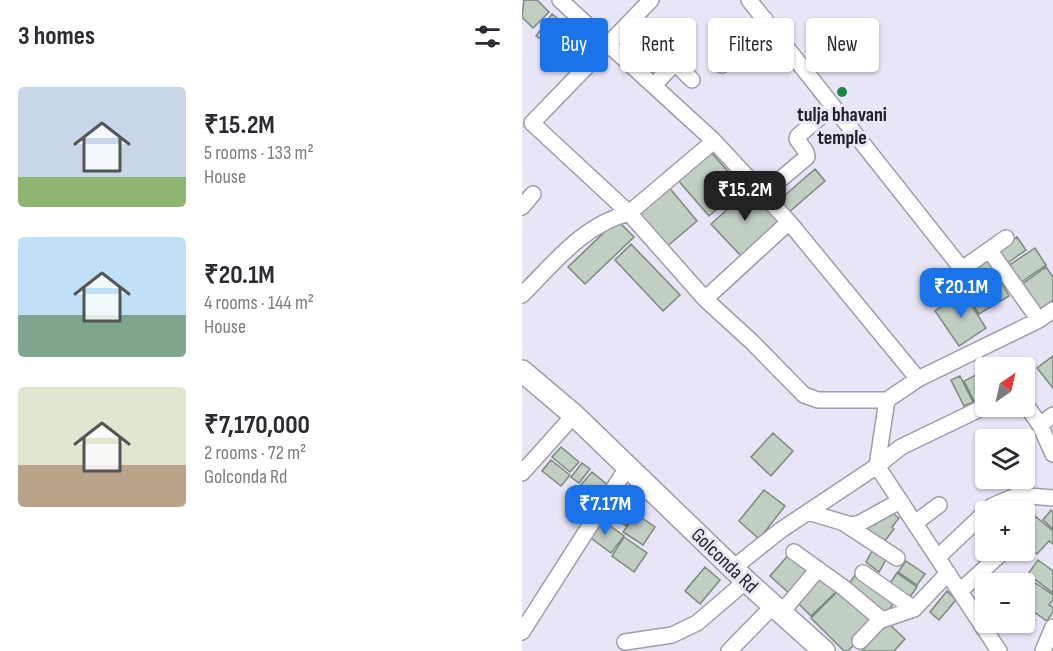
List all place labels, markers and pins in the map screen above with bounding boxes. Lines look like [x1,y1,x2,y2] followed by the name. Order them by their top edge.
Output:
[835,85,849,99] marker: tulja bhavani temple
[797,103,887,150] place label: tulja bhavani temple
[696,171,794,222] pin: ₹15.2M
[912,268,1010,319] pin: ₹20.1M
[556,485,654,536] pin: ₹7.17M

